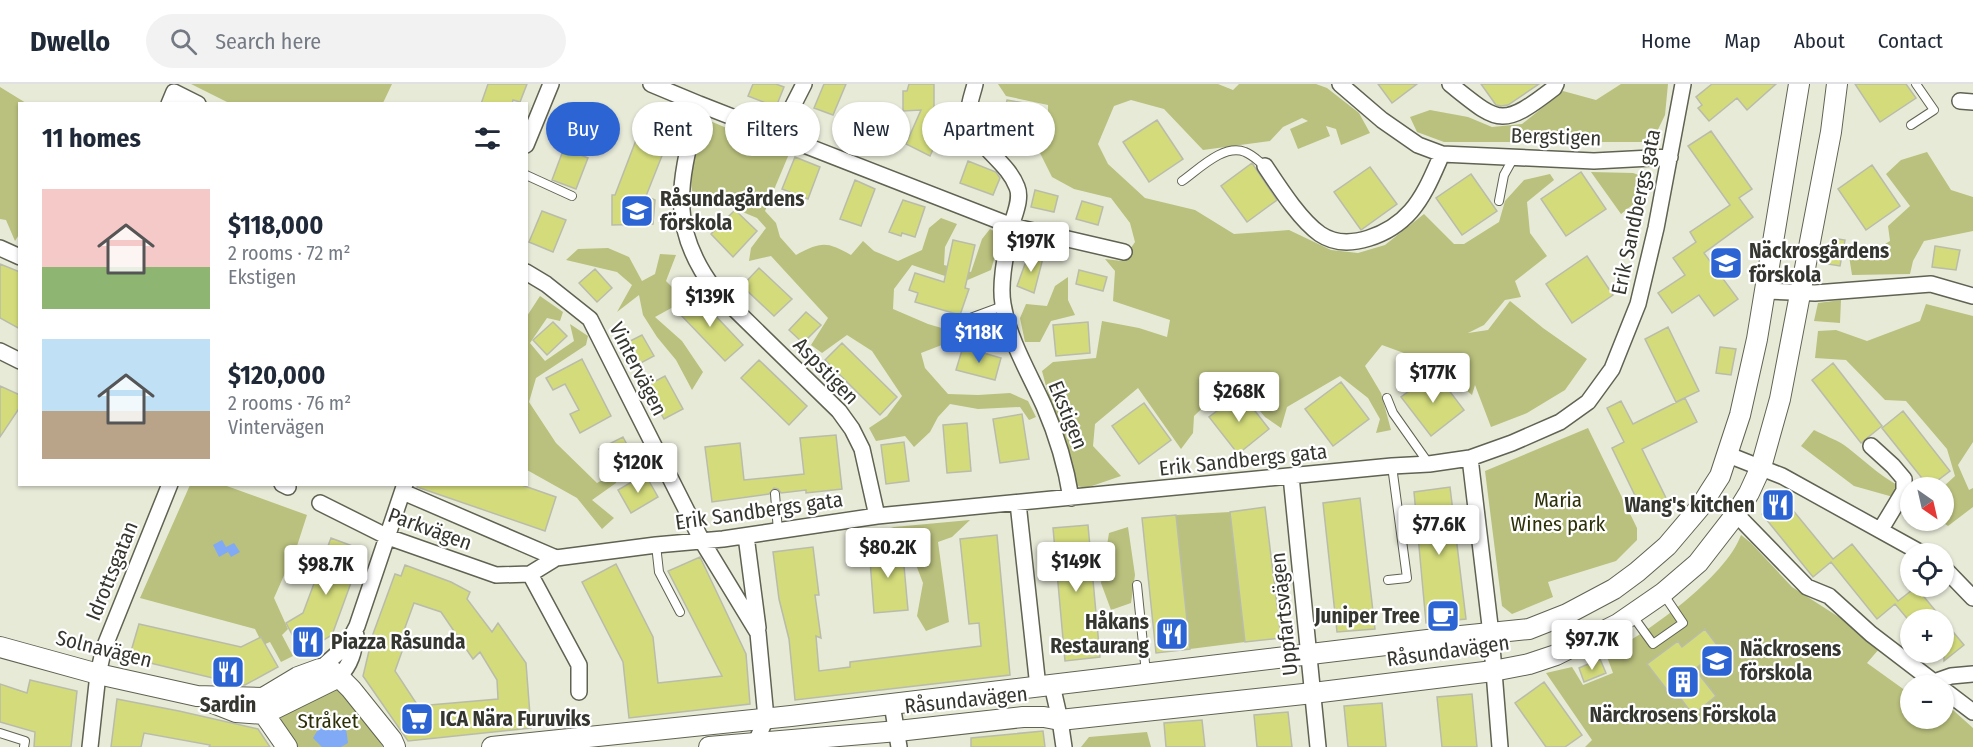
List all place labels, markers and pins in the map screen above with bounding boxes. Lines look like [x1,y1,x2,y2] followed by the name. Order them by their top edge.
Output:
[660,186,804,236] place label: Råsundagårdens förskola
[619,193,655,229] school or university icon: Råsundagårdens förskola
[989,222,1073,273] pin: $197K
[1749,238,1889,288] place label: Näckrosgårdens förskola
[1708,245,1744,281] school or university icon: Näckrosgårdens förskola
[668,277,752,328] pin: $139K
[937,313,1021,364] pin: $118K
[1391,353,1475,404] pin: $177K
[1197,372,1281,423] pin: $268K
[596,443,680,494] pin: $120K
[1760,487,1796,523] restaurant icon: Wang's kitchen
[1625,492,1755,518] place label: Wang's kitchen
[1390,505,1488,556] pin: $77.6K
[839,528,937,579] pin: $80.2K
[1034,542,1118,593] pin: $149K
[277,545,375,596] pin: $98.7K
[1425,598,1461,634] cafe icon: Juniper Tree
[1313,603,1420,629] place label: Juniper Tree
[1050,609,1150,659] place label: Håkans Restaurang
[1154,616,1190,652] restaurant icon: Håkans Restaurang
[1543,620,1641,671] pin: $97.7K
[290,624,326,660] restaurant icon: Piazza Råsunda
[331,629,465,655] place label: Piazza Råsunda
[1740,636,1841,686] place label: Näckrosens förskola
[1699,643,1735,679] school or university icon: Näckrosens förskola
[210,654,246,690] restaurant icon: Sardin
[1665,664,1701,700] building icon: Närckrosens Förskola
[200,692,256,718] place label: Sardin
[399,701,435,737] supermarket icon: ICA Nära Furuviks
[1590,702,1776,728] place label: Närckrosens Förskola
[440,706,590,732] place label: ICA Nära Furuviks

